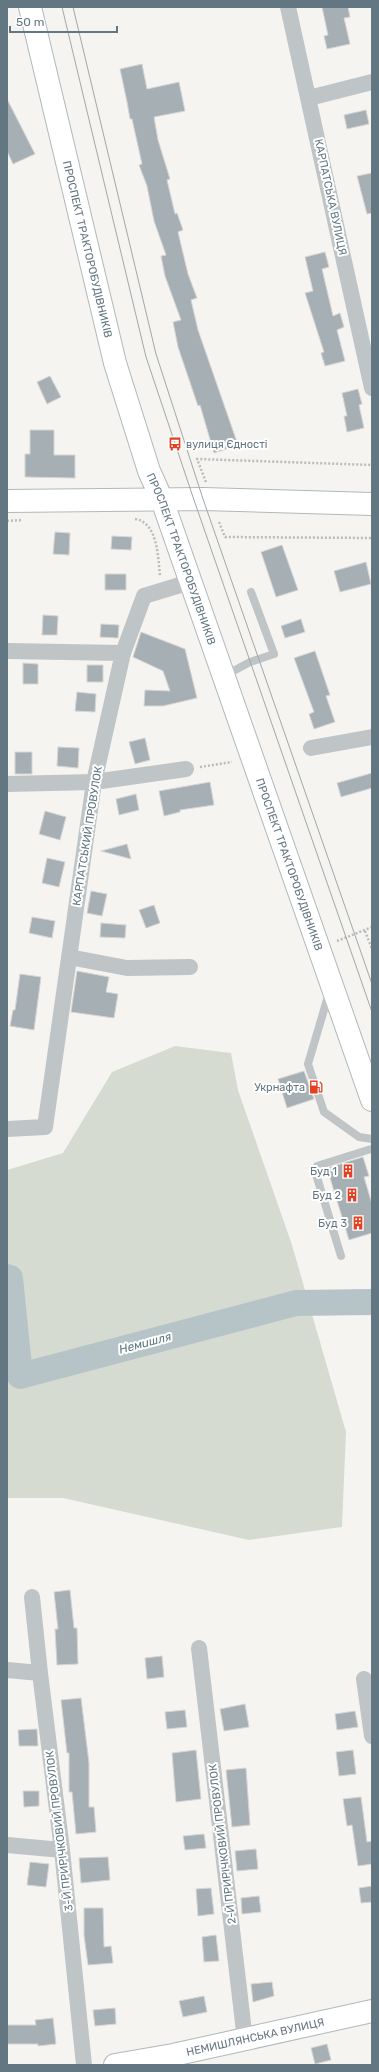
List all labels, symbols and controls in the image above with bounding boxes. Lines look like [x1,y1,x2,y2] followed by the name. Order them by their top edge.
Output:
[10,8,117,34] scale bar
[16,15,44,29] text: 50 m
[312,138,349,257] street label: КАРПАТСЬКА ВУЛИЦЯ
[60,159,115,339] street label: ПРОСПЕКТ ТРАКТОРОБУДІВНИКІВ
[167,436,183,452] bus stop icon: вулиця Єдності
[186,438,267,451] place label: вулиця Єдності
[144,471,218,647] street label: ПРОСПЕКТ ТРАКТОРОБУДІВНИКІВ
[70,765,105,907] street label: КАРПАТСЬКИЙ ПРОВУЛОК
[253,777,325,952] street label: ПРОСПЕКТ ТРАКТОРОБУДІВНИКІВ
[308,1079,324,1095] fuel station icon: Укрнафта
[254,1081,305,1094] place label: Укрнафта
[340,1163,356,1179] building icon: Буд 1
[310,1165,337,1178] place label: Буд 1
[344,1187,360,1203] building icon: Буд 2
[312,1189,341,1202] place label: Буд 2
[350,1215,366,1231] building icon: Буд 3
[318,1217,347,1230] place label: Буд 3
[117,1329,173,1357] water label: Немишля
[43,1750,76,1912] street label: 3-Й ПРИРІЧКОВИЙ ПРОВУЛОК
[206,1763,239,1925] street label: 2-Й ПРИРІЧКОВИЙ ПРОВУЛОК
[185,2016,325,2059] street label: НЕМИШЛЯНСЬКА ВУЛИЦЯ

